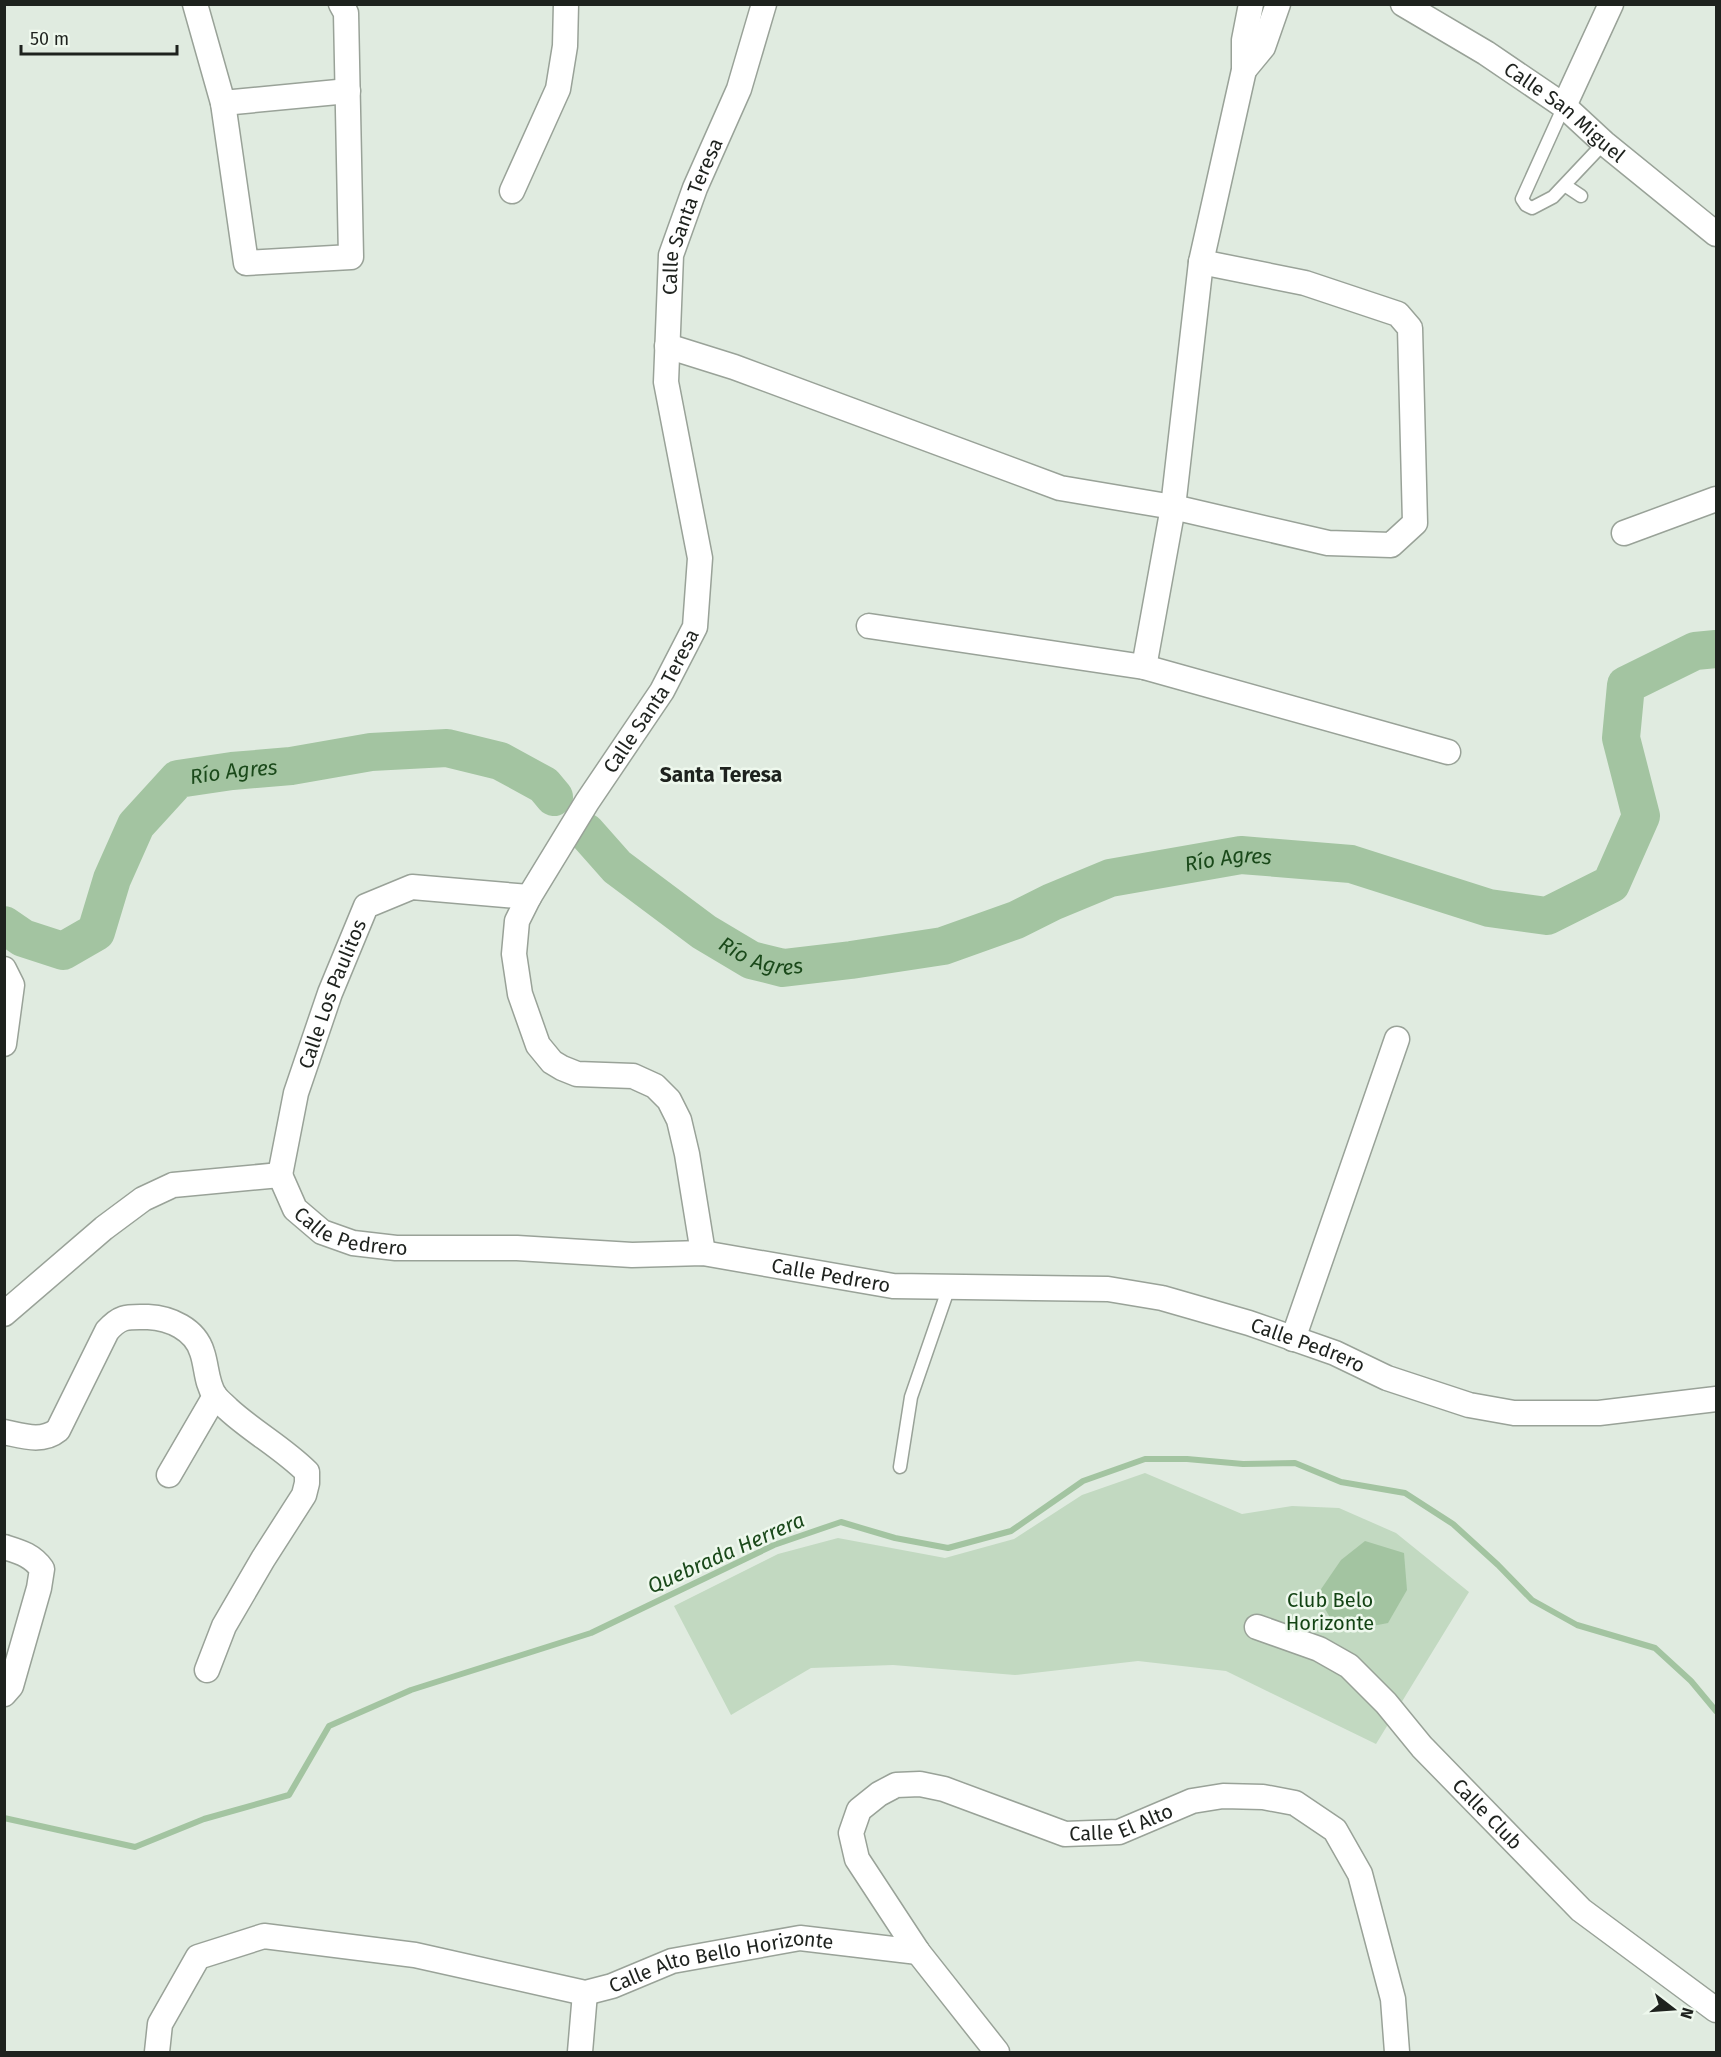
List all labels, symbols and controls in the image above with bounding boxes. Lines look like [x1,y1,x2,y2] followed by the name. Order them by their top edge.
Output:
[21,18,177,56] scale bar
[30,28,69,50] text: 50 m
[1500,57,1630,167] street label: Calle San Miguel
[657,134,728,295] street label: Calle Santa Teresa
[598,625,704,778] street label: Calle Santa Teresa
[188,754,279,790] water label: Río Agres
[660,762,782,788] district label: Santa Teresa
[1182,842,1273,878] water label: Río Agres
[293,916,371,1072] street label: Calle Los Paulitos
[714,931,805,981] water label: Río Agres
[289,1202,407,1260] street label: Calle Pedrero
[770,1253,892,1297] street label: Calle Pedrero
[1248,1313,1369,1378] street label: Calle Pedrero
[643,1507,809,1599] water label: Quebrada Herrera
[1286,1588,1374,1635] park label: Club Belo Horizonte
[1447,1773,1527,1855] street label: Calle Club
[1069,1799,1177,1846] street label: Calle El Alto
[605,1925,835,1998] street label: Calle Alto Bello Horizonte
[1643,1979,1703,2039] north arrow
[1676,2005,1698,2021] text: N

